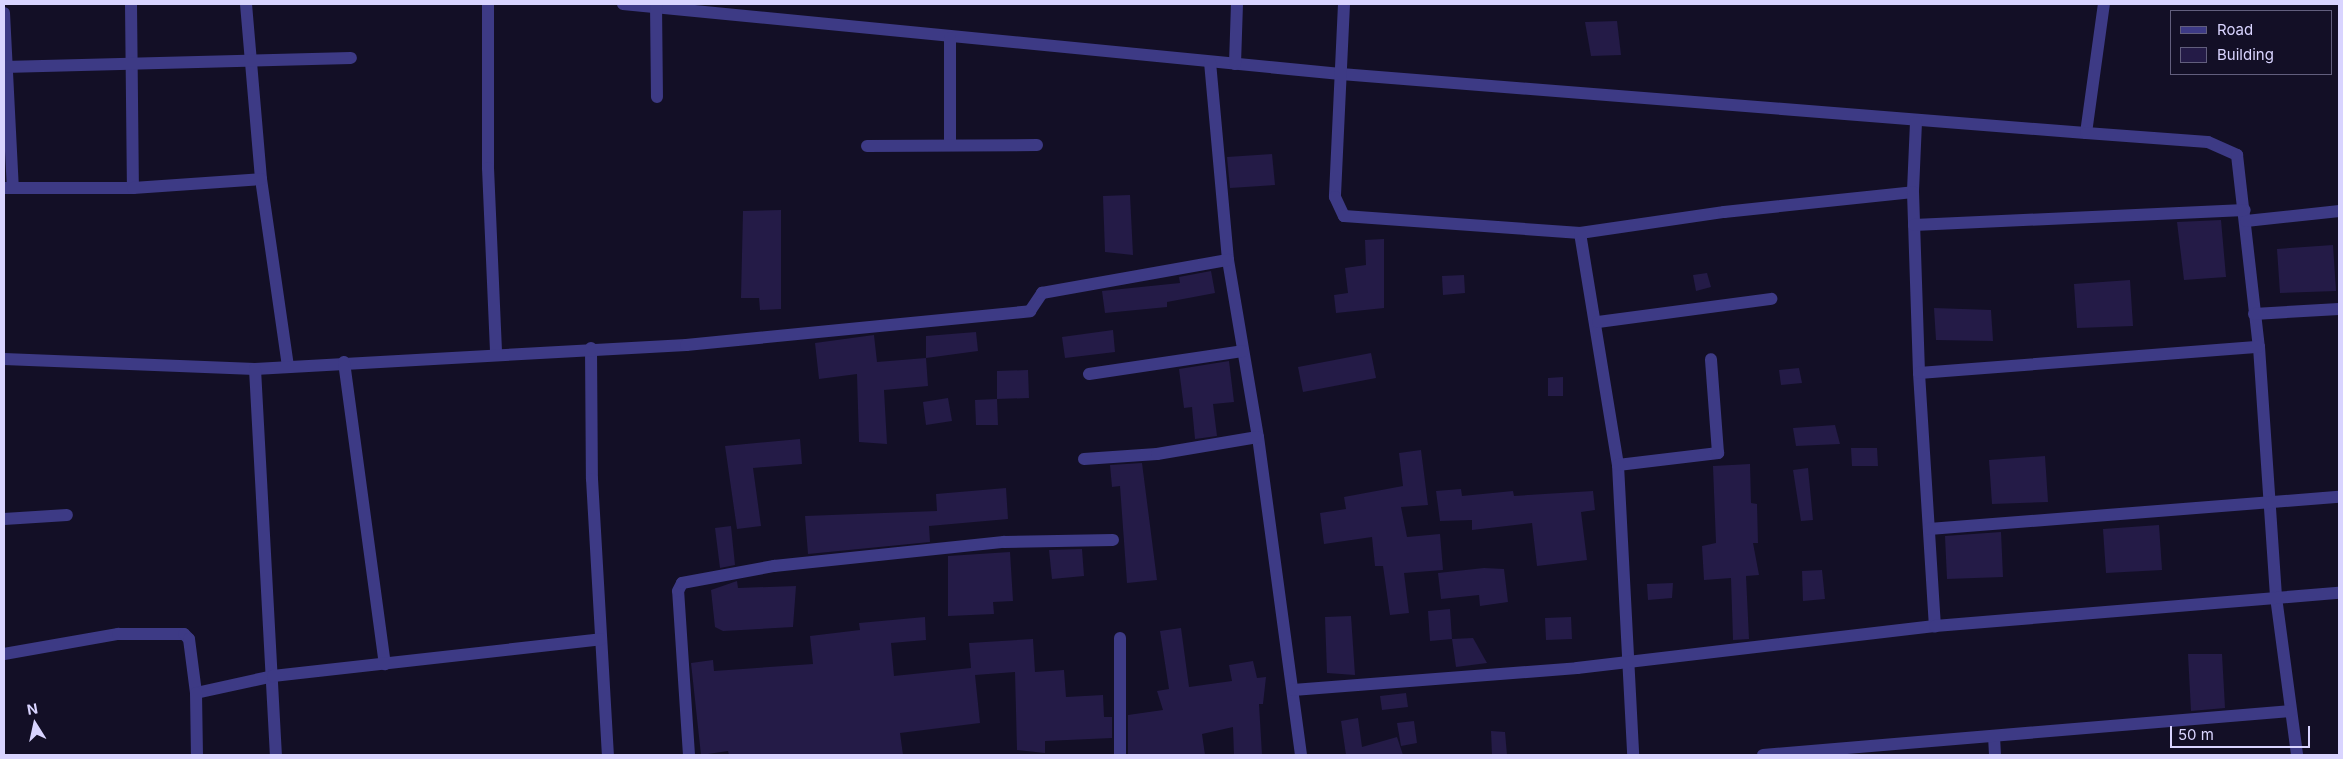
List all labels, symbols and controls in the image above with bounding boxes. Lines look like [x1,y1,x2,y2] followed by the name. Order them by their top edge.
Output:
[2170,10,2333,75] legend
[2217,20,2253,39] text: Road
[2217,45,2274,64] text: Building
[10,699,60,749] north arrow
[26,699,39,718] text: N
[2173,716,2313,748] scale bar
[2178,725,2214,744] text: 50 m

